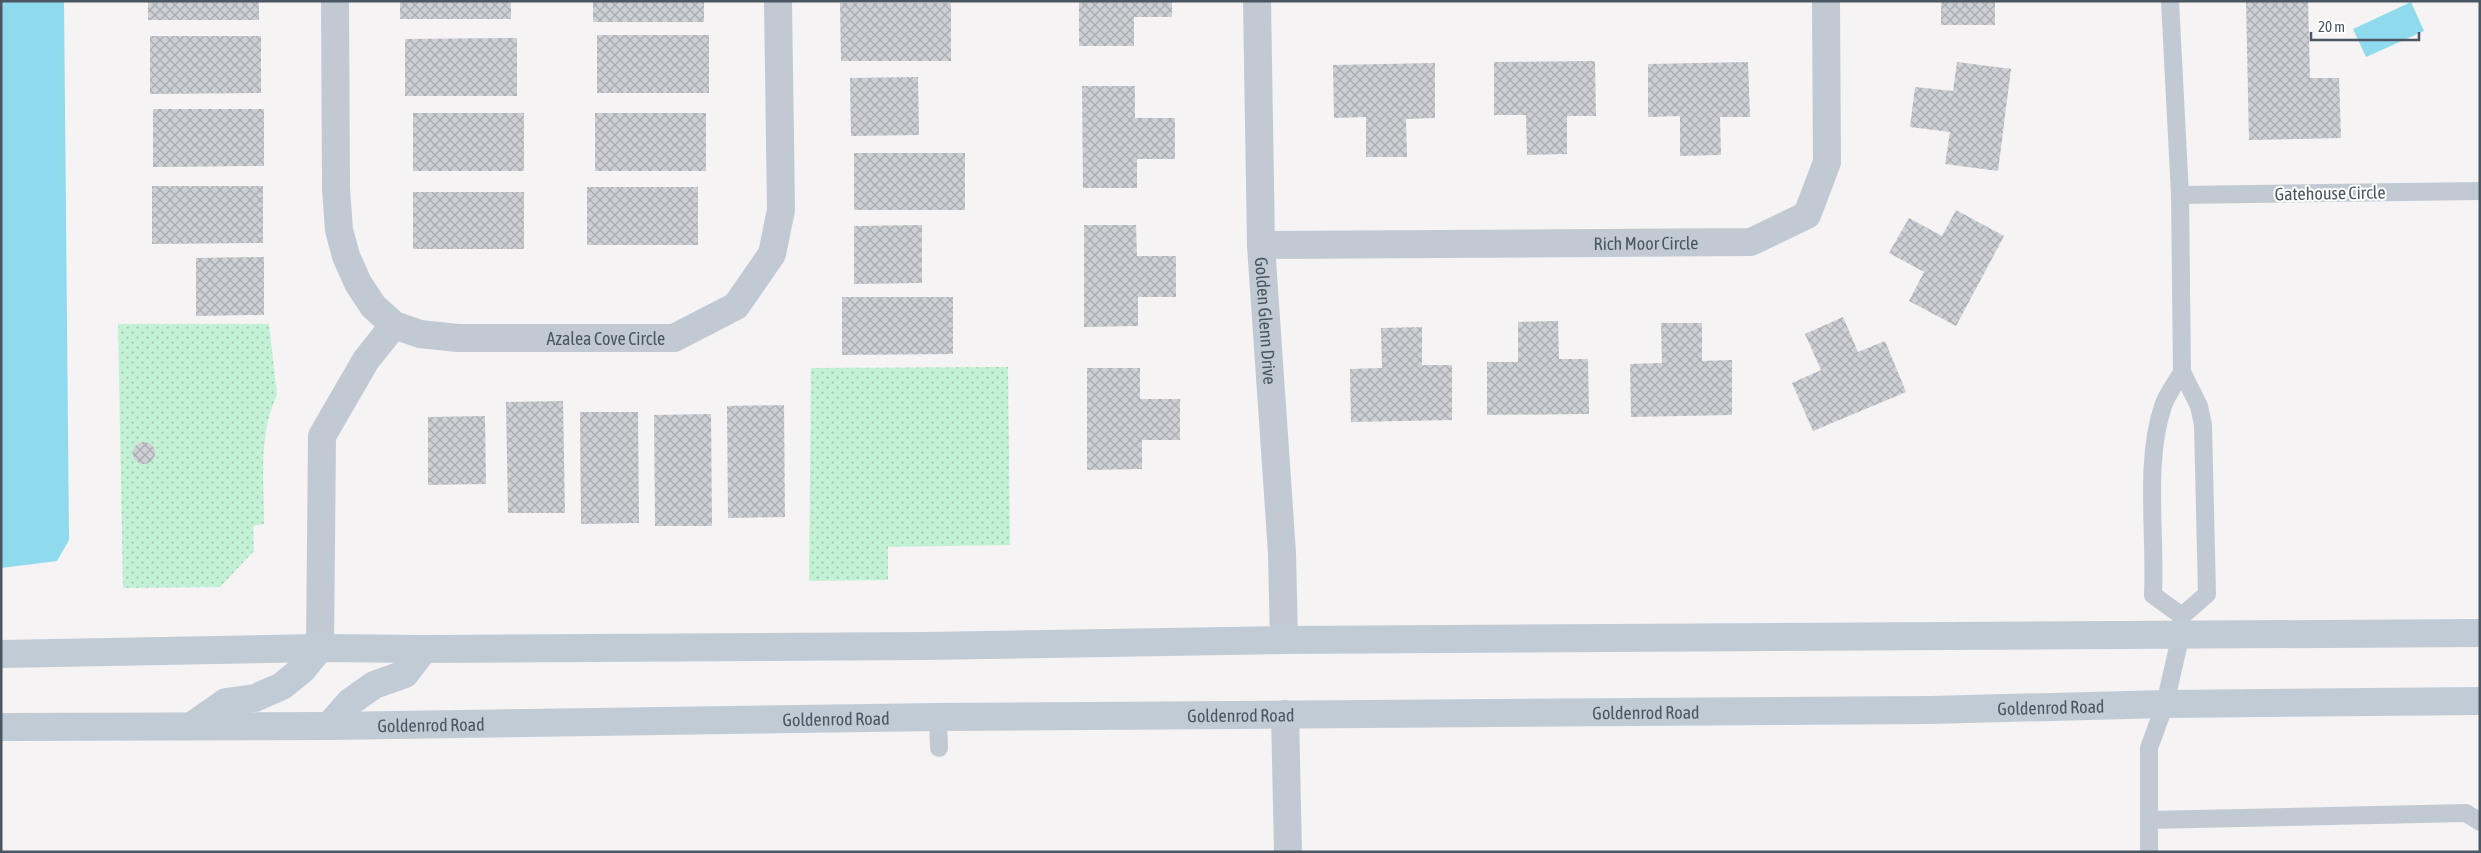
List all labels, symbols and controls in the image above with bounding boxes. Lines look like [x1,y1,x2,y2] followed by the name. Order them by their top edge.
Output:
[2311,10,2418,42] scale bar
[2318,18,2345,35] text: 20 m
[2274,182,2386,204] street label: Gatehouse Circle
[1594,232,1698,253] street label: Rich Moor Circle
[1251,256,1281,385] street label: Golden Glenn Drive
[547,328,665,349] street label: Azalea Cove Circle
[1997,695,2105,719] street label: Goldenrod Road
[1592,701,1700,723] street label: Goldenrod Road
[1187,704,1295,726] street label: Goldenrod Road
[782,707,890,730] street label: Goldenrod Road
[377,713,485,736] street label: Goldenrod Road

